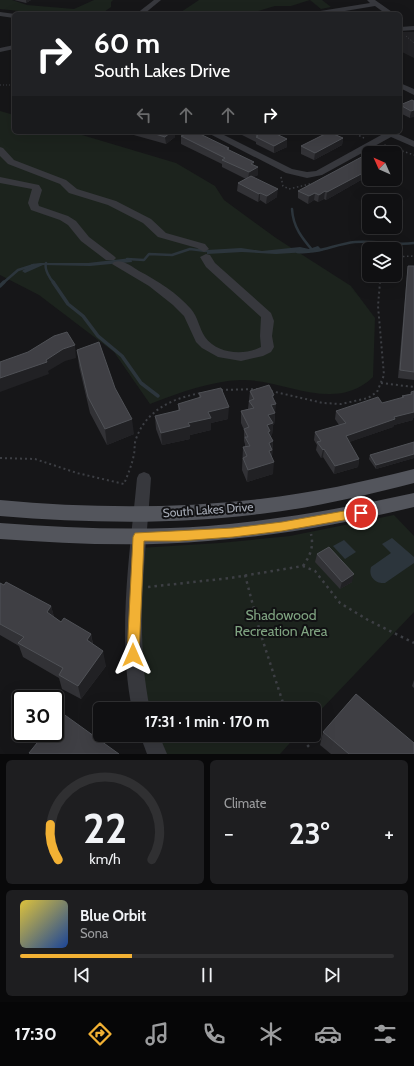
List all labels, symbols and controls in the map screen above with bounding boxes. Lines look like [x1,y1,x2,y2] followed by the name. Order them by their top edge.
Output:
[94,26,160,60] text: 60 m
[28,28,80,80] icon: right
[94,60,230,82] text: South Lakes Drive
[133,104,155,126] icon: left
[175,104,197,126] icon: ahead
[217,104,239,126] icon: ahead
[259,104,281,126] icon: right
[362,146,402,186] north arrow
[362,146,402,282] map controls
[362,194,402,234] button: search
[362,242,402,282] button: layers
[344,496,378,530] pin
[162,499,254,520] street label: South Lakes Drive
[350,502,372,524] icon: arrive
[235,606,328,640] park label: Shadowood Recreation Area
[112,634,154,676] position arrow
[12,690,64,742] speed limit sign: 30
[145,713,269,731] text: 17:31 · 1 min · 170 m
[224,795,266,811] text: Climate
[83,803,127,853] text: 22
[289,815,329,852] text: 23°
[224,820,234,847] text: −
[384,820,394,847] text: +
[89,850,121,868] text: km/h
[80,907,146,925] text: Blue Orbit
[80,925,108,941] text: Sona
[71,964,93,986] icon: previous
[196,964,218,986] icon: pause
[321,964,343,986] icon: next
[86,1020,114,1048] icon: directions
[143,1020,171,1048] icon: music
[200,1020,228,1048] icon: phone
[257,1020,285,1048] icon: climate
[314,1020,342,1048] icon: car
[371,1020,399,1048] icon: filters
[15,1023,57,1045] text: 17:30

